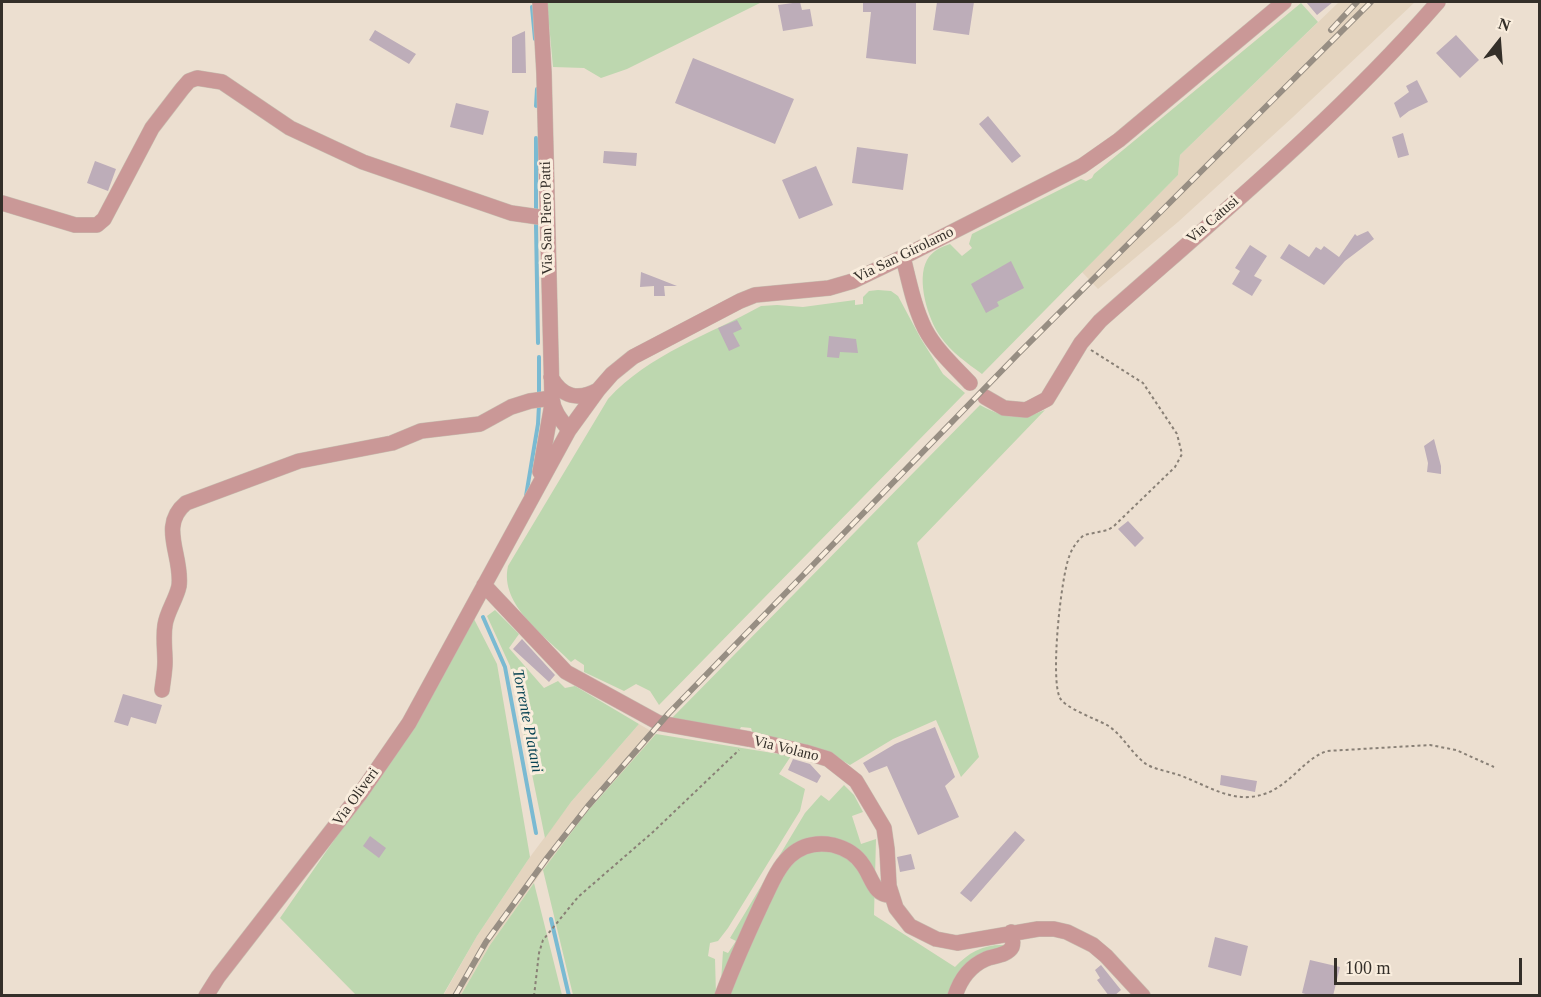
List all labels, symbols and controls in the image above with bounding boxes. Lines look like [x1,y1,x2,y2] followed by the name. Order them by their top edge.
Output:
[1469,12,1529,72] north arrow
[1496,14,1512,34] text: N
[537,161,557,275] street label: Via San Piero Patti
[1183,193,1243,247] street label: Via Catusi
[851,223,957,287] street label: Via San Girolamo
[508,668,546,774] water label: Torrente Platani
[751,732,821,766] street label: Via Volano
[329,765,383,829] street label: Via Oliveri
[1337,946,1524,984] scale bar
[1345,958,1391,978] text: 100 m

